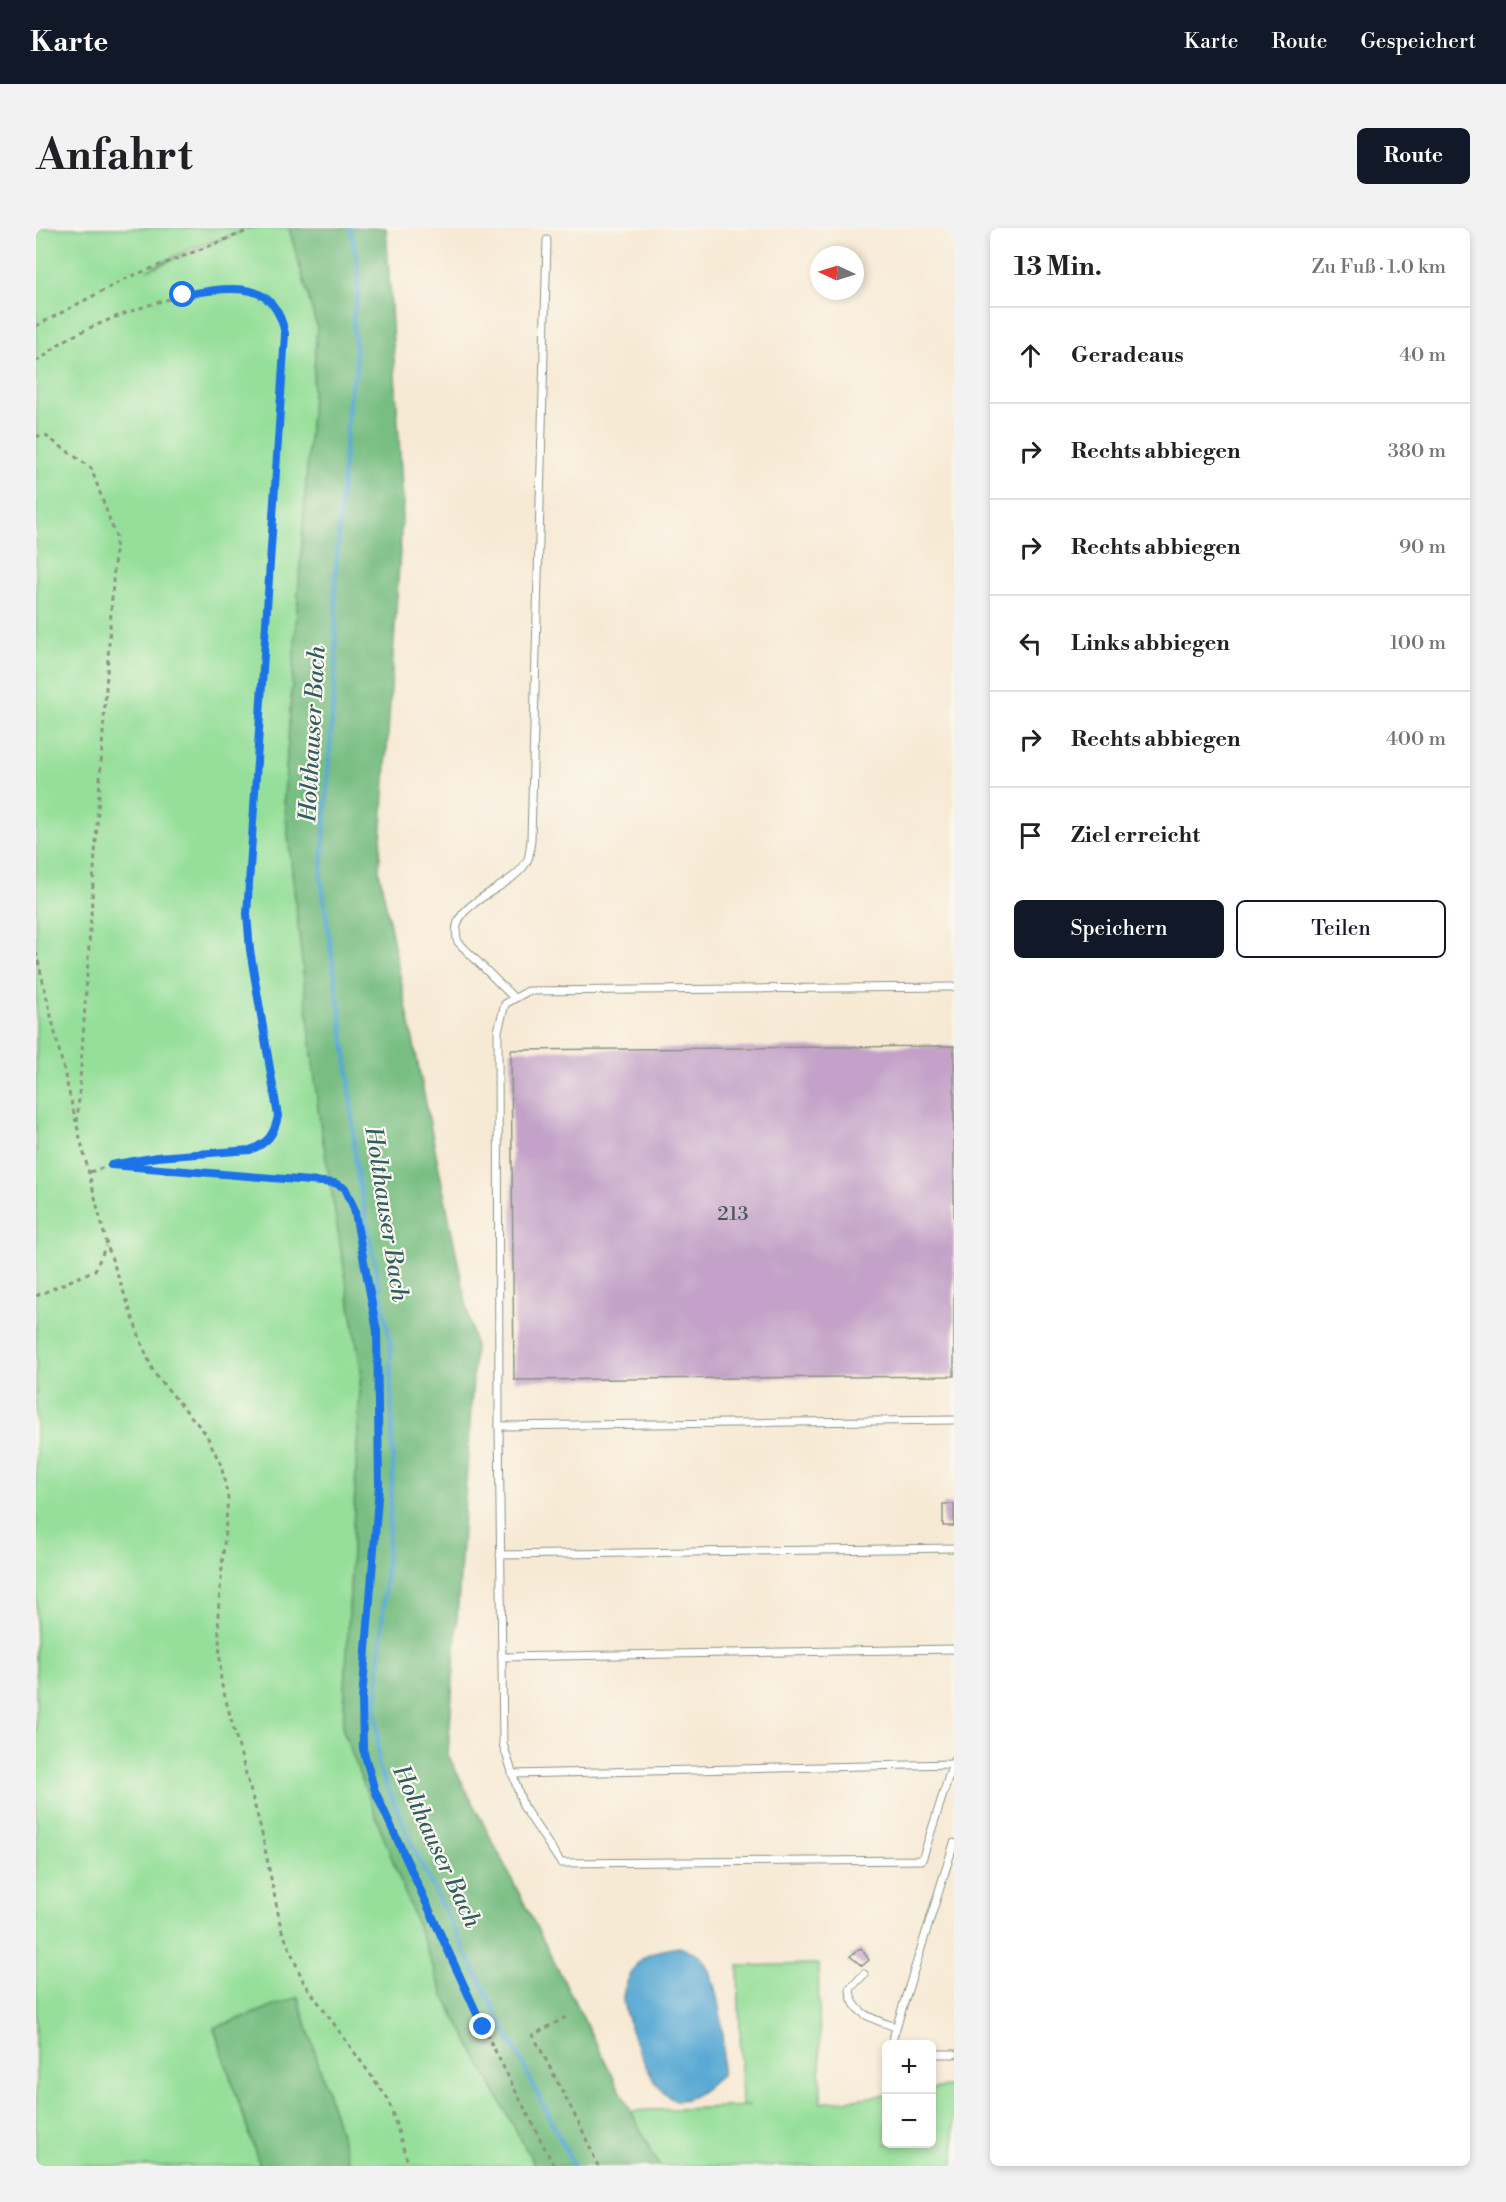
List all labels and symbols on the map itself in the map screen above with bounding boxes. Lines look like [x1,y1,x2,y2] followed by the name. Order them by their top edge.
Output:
[810,246,864,300] north arrow
[169,281,195,307] route start
[293,644,333,824] water label: Holthauser Bach
[357,1124,415,1304] water label: Holthauser Bach
[717,1202,749,1227] house number: 213
[385,1759,487,1933] water label: Holthauser Bach
[469,2013,495,2039] route end

